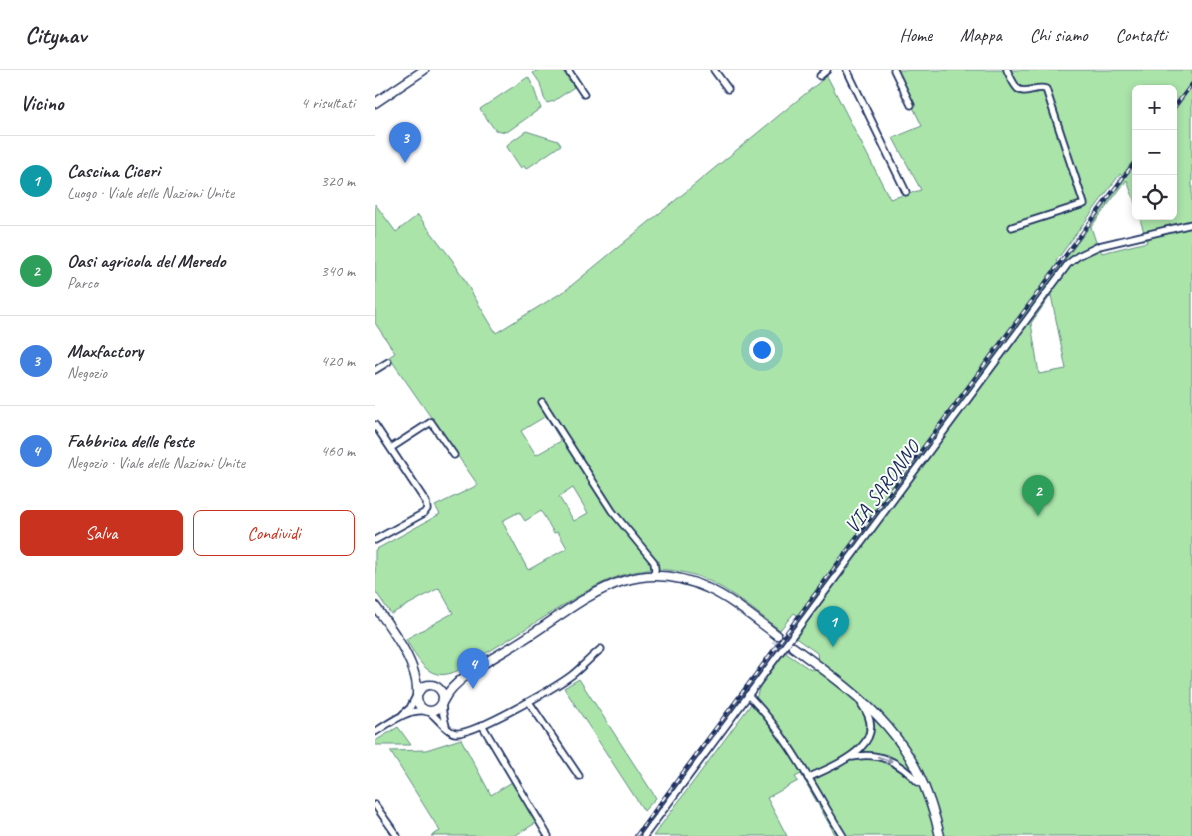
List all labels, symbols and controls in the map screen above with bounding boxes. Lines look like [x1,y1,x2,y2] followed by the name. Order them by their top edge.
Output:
[25,20,86,50] text: Citynav
[900,24,932,46] text: Home
[960,24,1002,46] text: Mappa
[1030,24,1088,46] text: Chi siamo
[1116,24,1167,46] text: Contatti
[1132,85,1177,220] map controls
[1132,85,1177,130] button: +
[20,90,63,116] text: Vicino
[301,93,355,113] text: 4 risultati
[389,122,421,163] pin: 3
[1132,130,1177,175] button: −
[67,159,160,183] text: Cascina Ciceri
[32,171,40,191] text: 1
[321,171,355,191] text: 320 m
[1132,175,1177,220] button: locate
[67,183,234,203] text: Luogo · Viale delle Nazioni Unite
[67,249,225,273] text: Oasi agricola del Meredo
[32,261,40,281] text: 2
[321,261,355,281] text: 340 m
[67,273,98,293] text: Parco
[749,337,775,363] your location
[67,339,143,363] text: Maxfactory
[32,351,40,371] text: 3
[321,351,355,371] text: 420 m
[67,363,107,383] text: Negozio
[67,429,194,453] text: Fabbrica delle feste
[839,434,927,538] street label: VIA SARONNO
[32,441,40,461] text: 4
[321,441,355,461] text: 460 m
[67,453,245,473] text: Negozio · Viale delle Nazioni Unite
[1022,475,1054,516] pin: 2
[20,510,183,556] button: Salva
[193,510,355,556] button: Condividi
[817,606,849,647] pin: 1
[457,648,489,689] pin: 4
[876,754,892,764] one-way arrow

